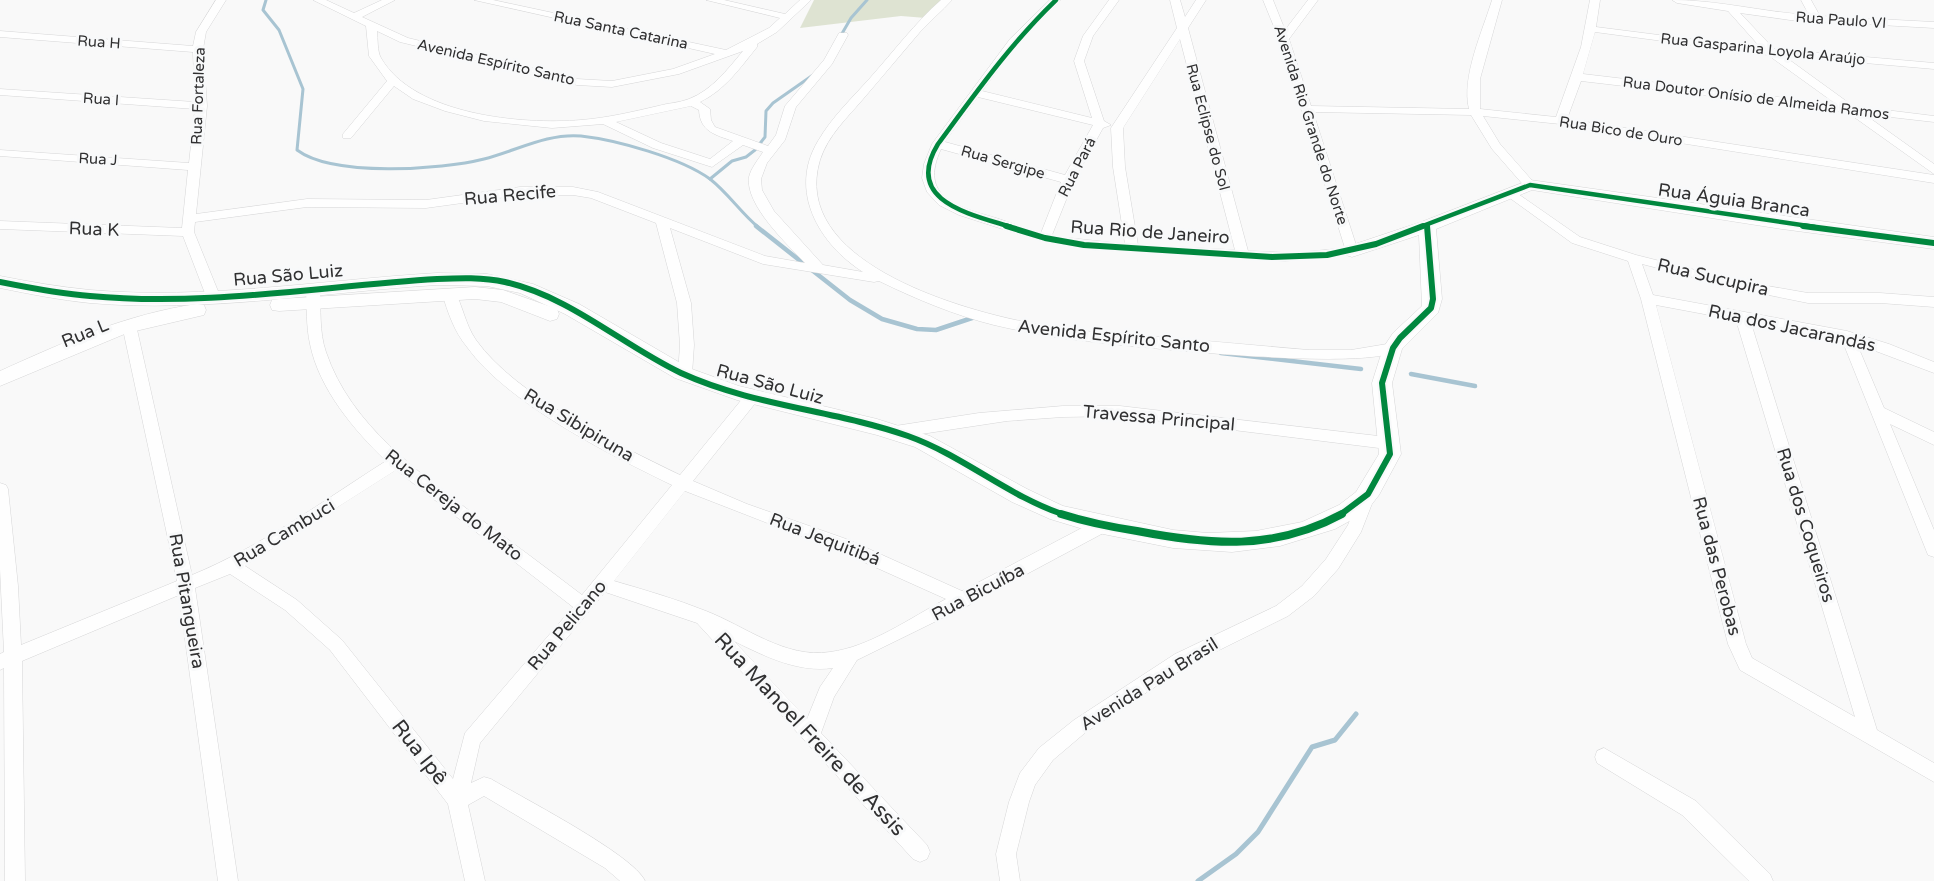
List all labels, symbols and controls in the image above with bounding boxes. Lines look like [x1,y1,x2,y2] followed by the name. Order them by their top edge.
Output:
[552,7,690,53] street label: Rua Santa Catarina
[1795,8,1887,32] street label: Rua Paulo VI
[1270,23,1352,227] street label: Avenida Rio Grande do Norte
[1660,29,1866,69] street label: Rua Gasparina Loyola Araújo
[77,32,121,52] street label: Rua H
[416,35,576,89] street label: Avenida Espírito Santo
[187,47,209,145] street label: Rua Fortaleza
[1182,62,1234,192] street label: Rua Eclipse do Sol
[1622,73,1890,123] street label: Rua Doutor Onísio de Almeida Ramos
[82,89,120,109] street label: Rua I
[1558,112,1684,150] street label: Rua Bico de Ouro
[1054,134,1100,200] street label: Rua Pará
[959,141,1047,183] street label: Rua Sergipe
[78,149,118,169] street label: Rua J
[1657,178,1811,222] street label: Rua Águia Branca
[463,180,557,210] street label: Rua Recife
[1070,215,1230,249] street label: Rua Rio de Janeiro
[68,217,120,241] street label: Rua K
[1655,253,1771,301] street label: Rua Sucupira
[232,259,344,291] street label: Rua São Luiz
[1706,300,1878,356] street label: Rua dos Jacarandás
[58,313,112,352] street label: Rua L
[1017,315,1211,357] street label: Avenida Espírito Santo
[714,359,826,409] street label: Rua São Luiz
[520,383,638,467] street label: Rua Sibipiruna
[1082,400,1236,436] street label: Travessa Principal
[381,444,527,566] street label: Rua Cereja do Mato
[1772,445,1840,605] street label: Rua dos Coqueiros
[229,494,339,572] street label: Rua Cambuci
[1688,494,1746,638] street label: Rua das Perobas
[767,508,883,570] street label: Rua Jequitibá
[164,532,210,670] street label: Rua Pitangueira
[928,558,1028,626] street label: Rua Bicuíba
[523,575,611,675] street label: Rua Pelicano
[709,627,911,841] street label: Rua Manoel Freire de Assis
[1076,633,1222,735] street label: Avenida Pau Brasil
[386,715,453,790] street label: Rua Ipê

